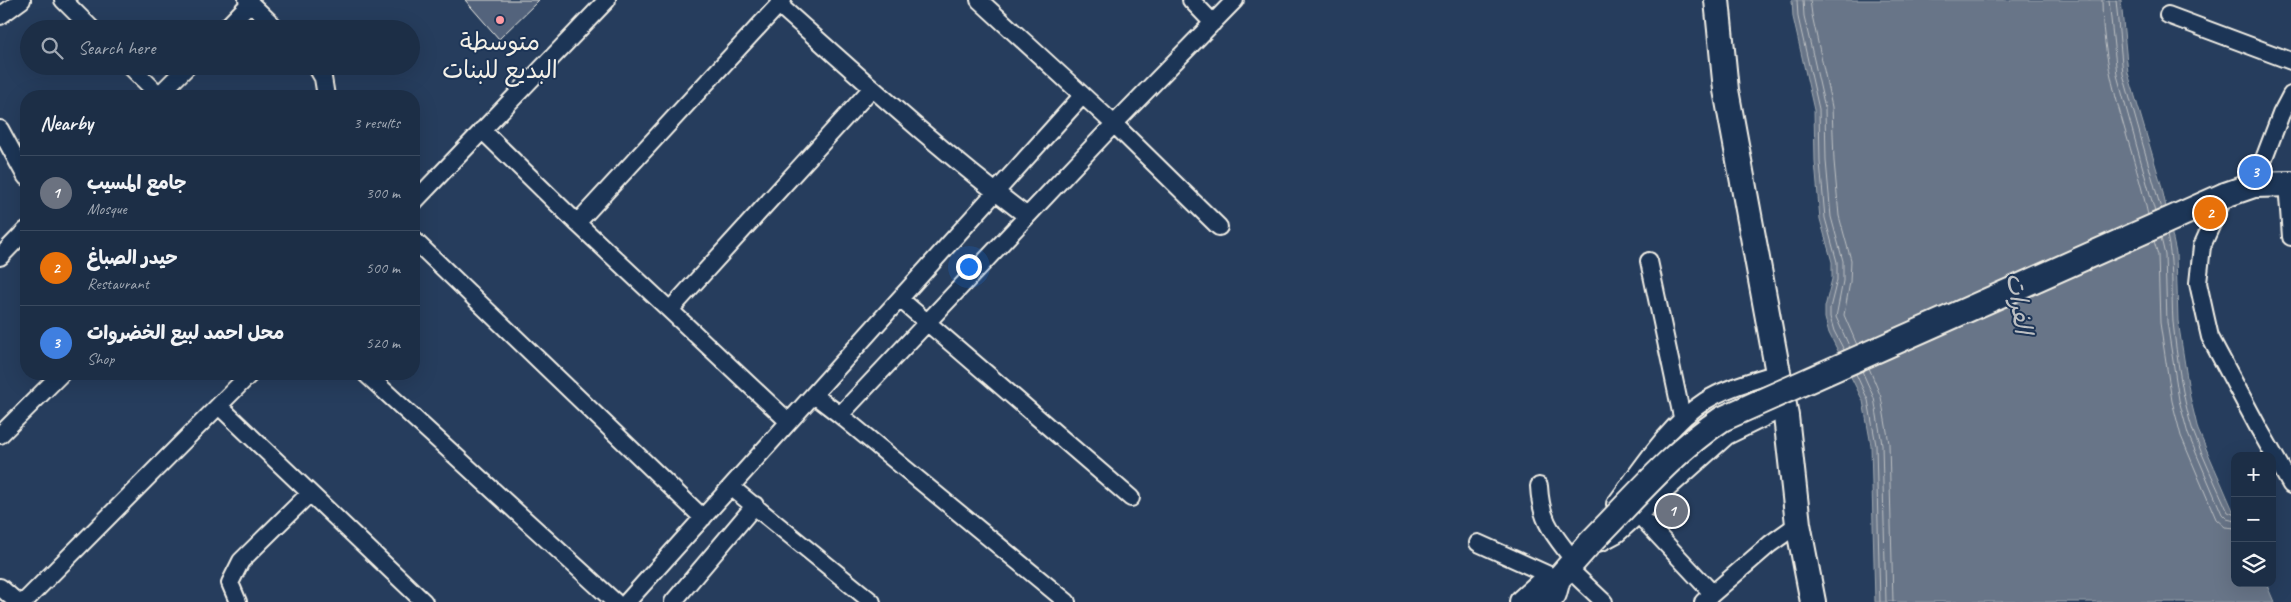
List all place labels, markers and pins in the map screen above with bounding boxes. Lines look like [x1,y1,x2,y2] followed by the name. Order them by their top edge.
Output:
[494,14,506,26] marker: متوسطة البديع للبنات
[442,27,558,87] place label: متوسطة البديع للبنات
[2239,153,2271,191] pin: 3
[2194,194,2226,232] pin: 2
[1656,492,1688,530] pin: 1

